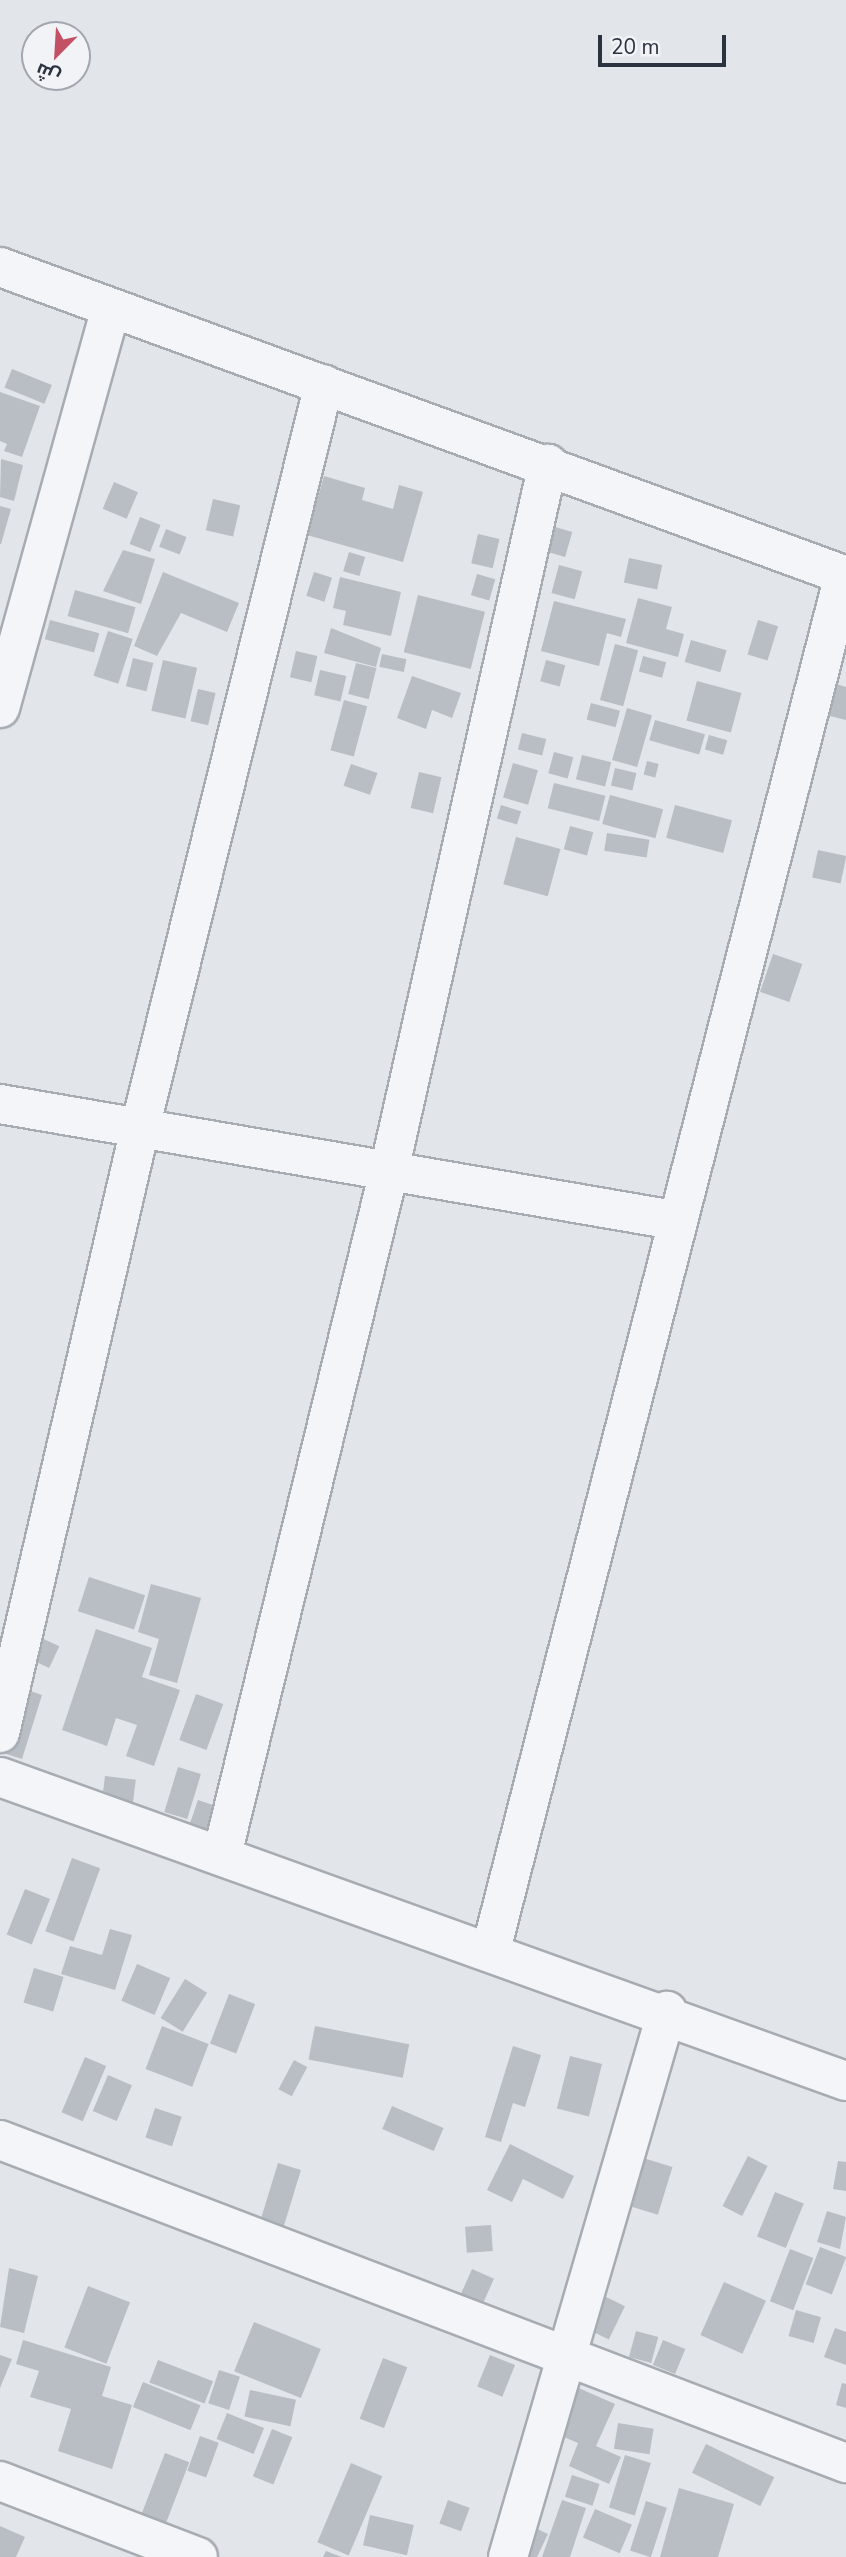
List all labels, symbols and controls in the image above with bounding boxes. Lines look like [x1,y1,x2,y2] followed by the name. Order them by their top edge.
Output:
[21,21,91,91] north arrow
[601,21,729,65] scale bar
[611,33,660,61] text: 20 m
[32,57,65,90] text: ش

